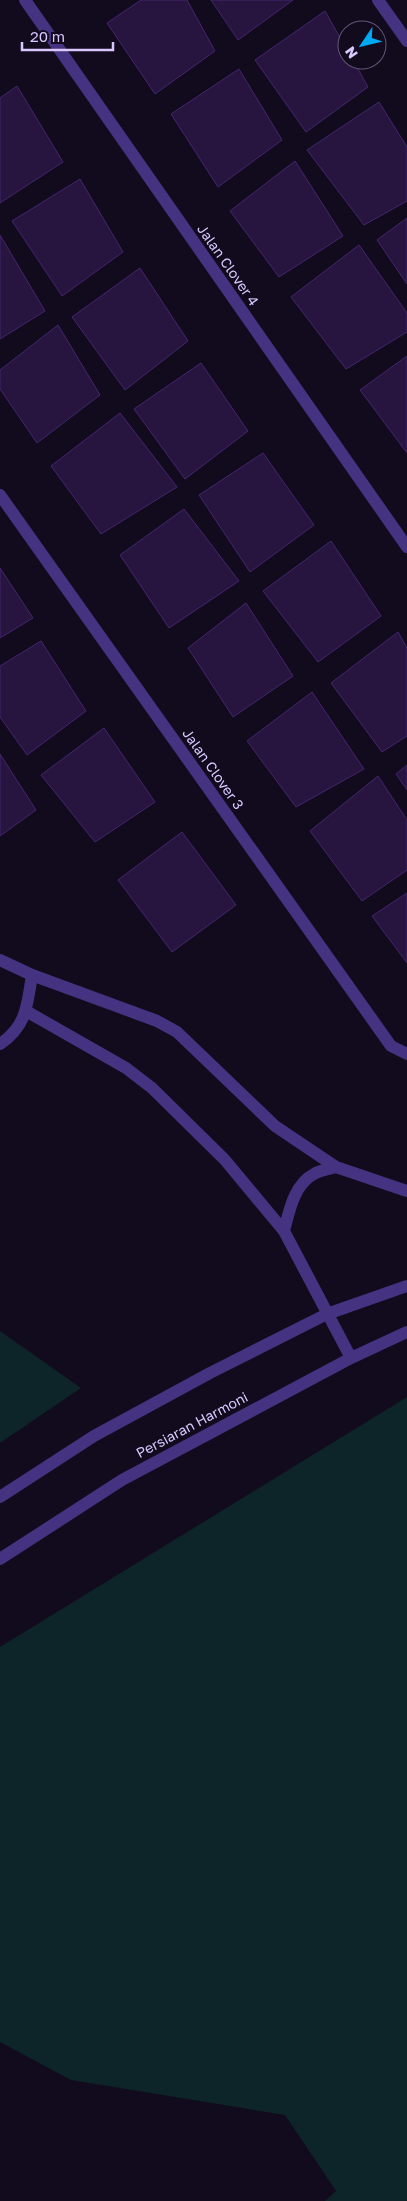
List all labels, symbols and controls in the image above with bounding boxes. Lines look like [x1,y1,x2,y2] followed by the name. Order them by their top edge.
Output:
[22,20,114,52] scale bar
[337,20,387,70] north arrow
[30,27,65,45] text: 20 m
[341,44,361,62] text: N
[194,221,263,309] street label: Jalan Clover 4
[179,725,248,812] street label: Jalan Clover 3
[133,1388,251,1461] street label: Persiaran Harmoni

